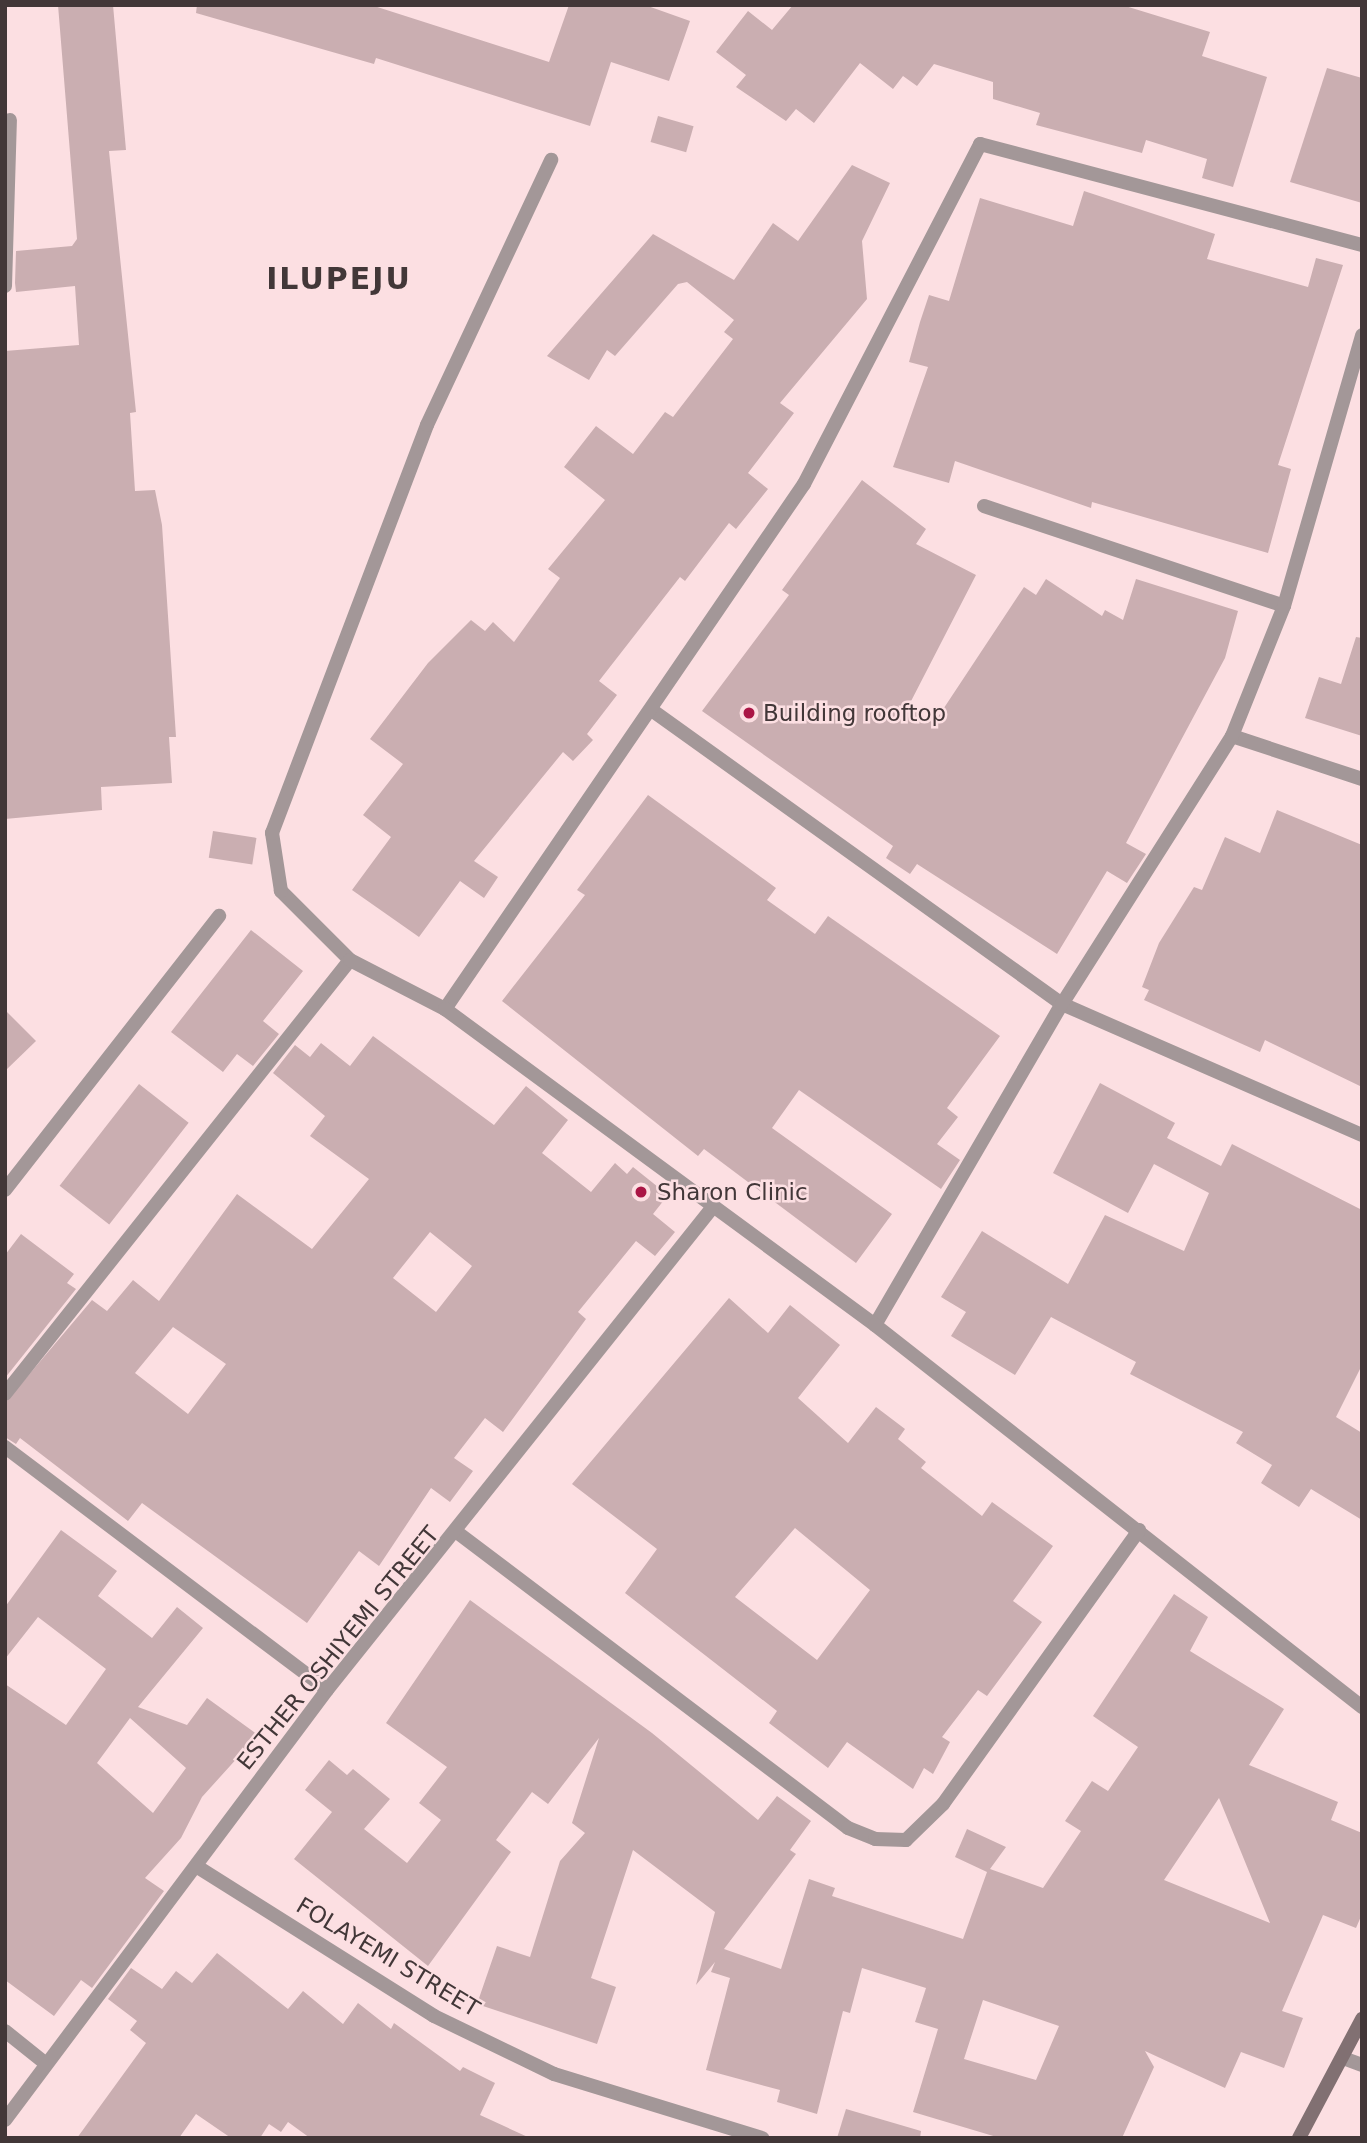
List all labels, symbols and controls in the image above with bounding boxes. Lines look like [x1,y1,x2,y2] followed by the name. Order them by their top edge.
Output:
[267,261,411,297] district label: ILUPEJU
[763,699,946,727] place label: Building rooftop
[741,705,757,721] marker: Building rooftop
[657,1178,808,1206] place label: Sharon Clinic
[631,1182,651,1202] marker: Sharon Clinic
[231,1521,445,1775] street label: ESTHER OSHIYEMI STREET
[291,1891,485,2023] street label: FOLAYEMI STREET

